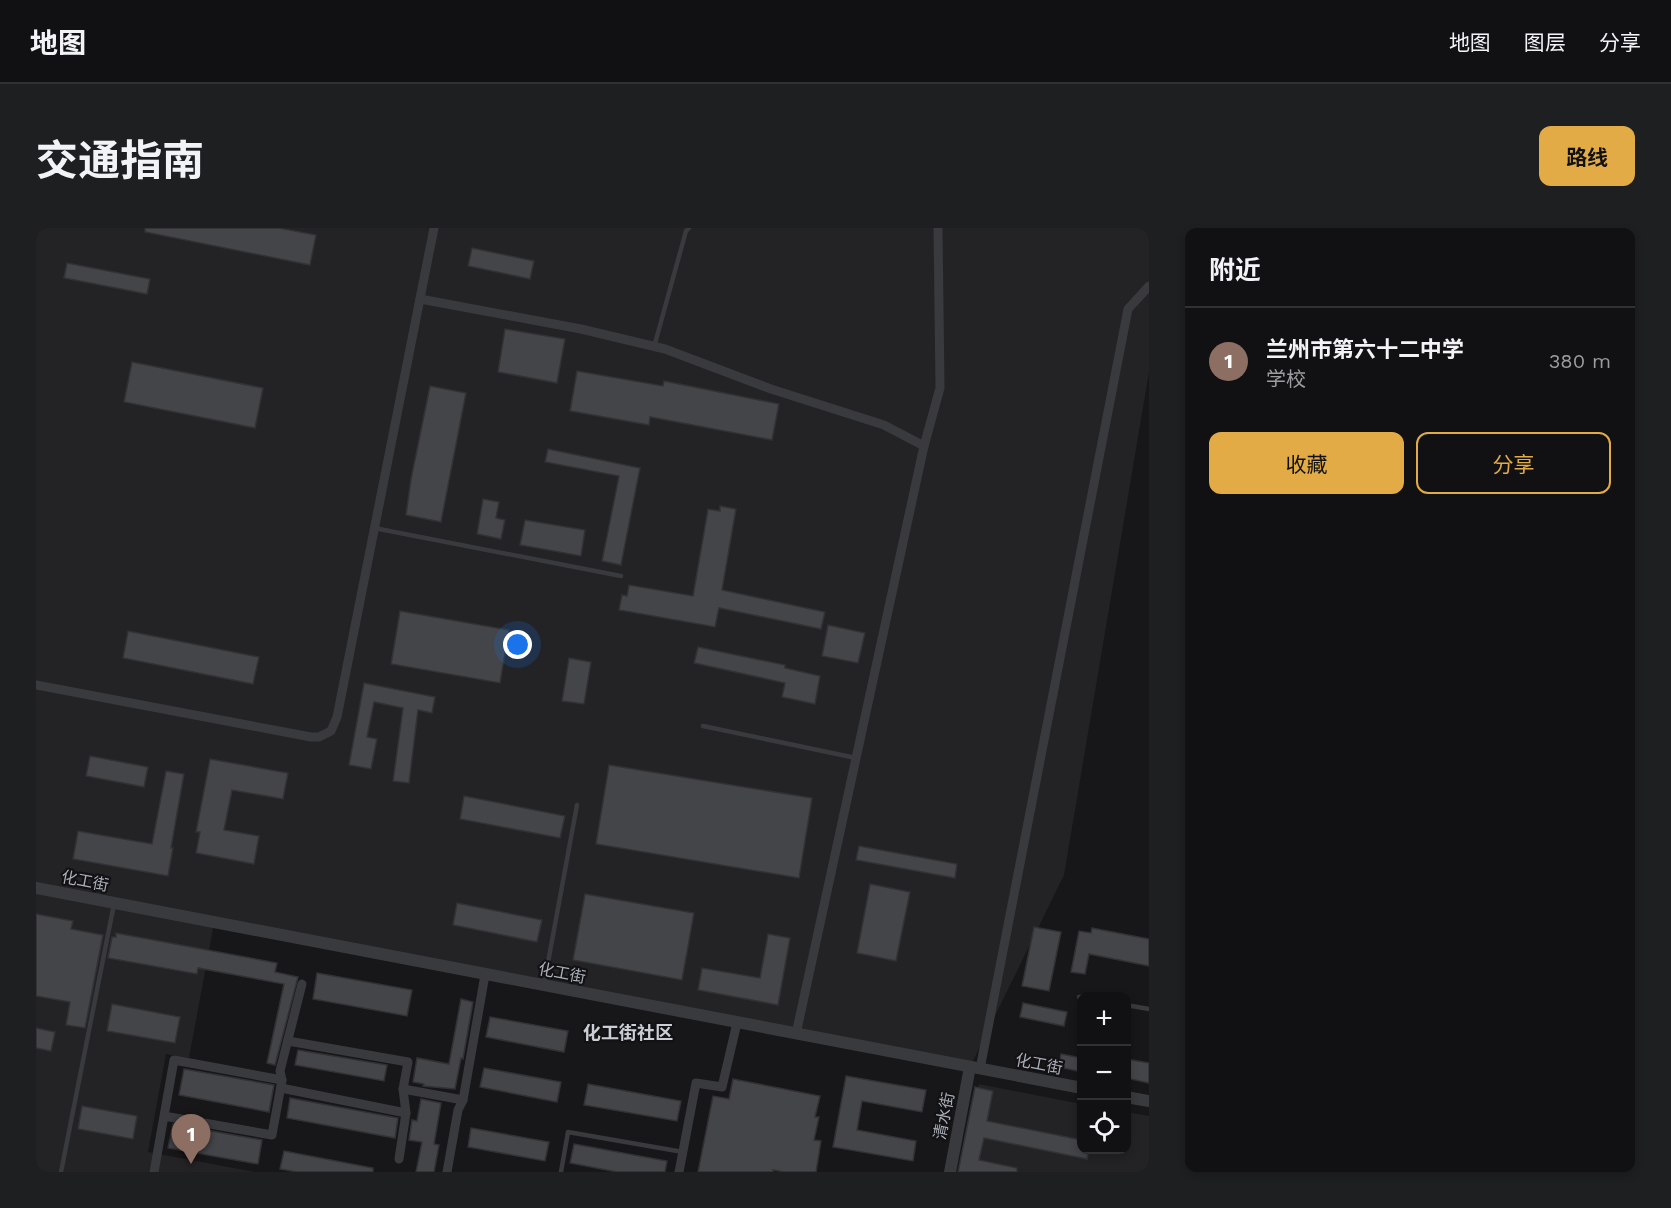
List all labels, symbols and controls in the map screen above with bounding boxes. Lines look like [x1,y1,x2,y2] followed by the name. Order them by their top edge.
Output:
[30,27,86,60] text: 地图
[1449,30,1491,55] text: 地图
[1524,30,1566,55] text: 图层
[1599,30,1641,55] text: 分享
[1539,126,1635,186] button: 路线
[36,136,204,185] text: 交通指南
[1209,255,1261,285] text: 附近
[1266,337,1464,362] text: 兰州市第六十二中学
[1224,349,1233,373] text: 1
[1549,349,1611,373] text: 380 m
[1266,367,1306,391] text: 学校
[1209,432,1404,494] button: 收藏
[1416,432,1611,494] button: 分享
[503,630,532,659] your location
[60,867,110,895] street label: 化工街
[537,959,587,987] street label: 化工街
[1077,992,1131,1154] map controls
[1077,992,1131,1046] button: +
[583,1022,673,1043] district label: 化工街社区
[1077,1046,1131,1100] button: −
[1014,1050,1064,1078] street label: 化工街
[930,1091,958,1141] street label: 清水街
[1077,1100,1131,1154] button: locate
[172,1114,210,1164] pin: 1

